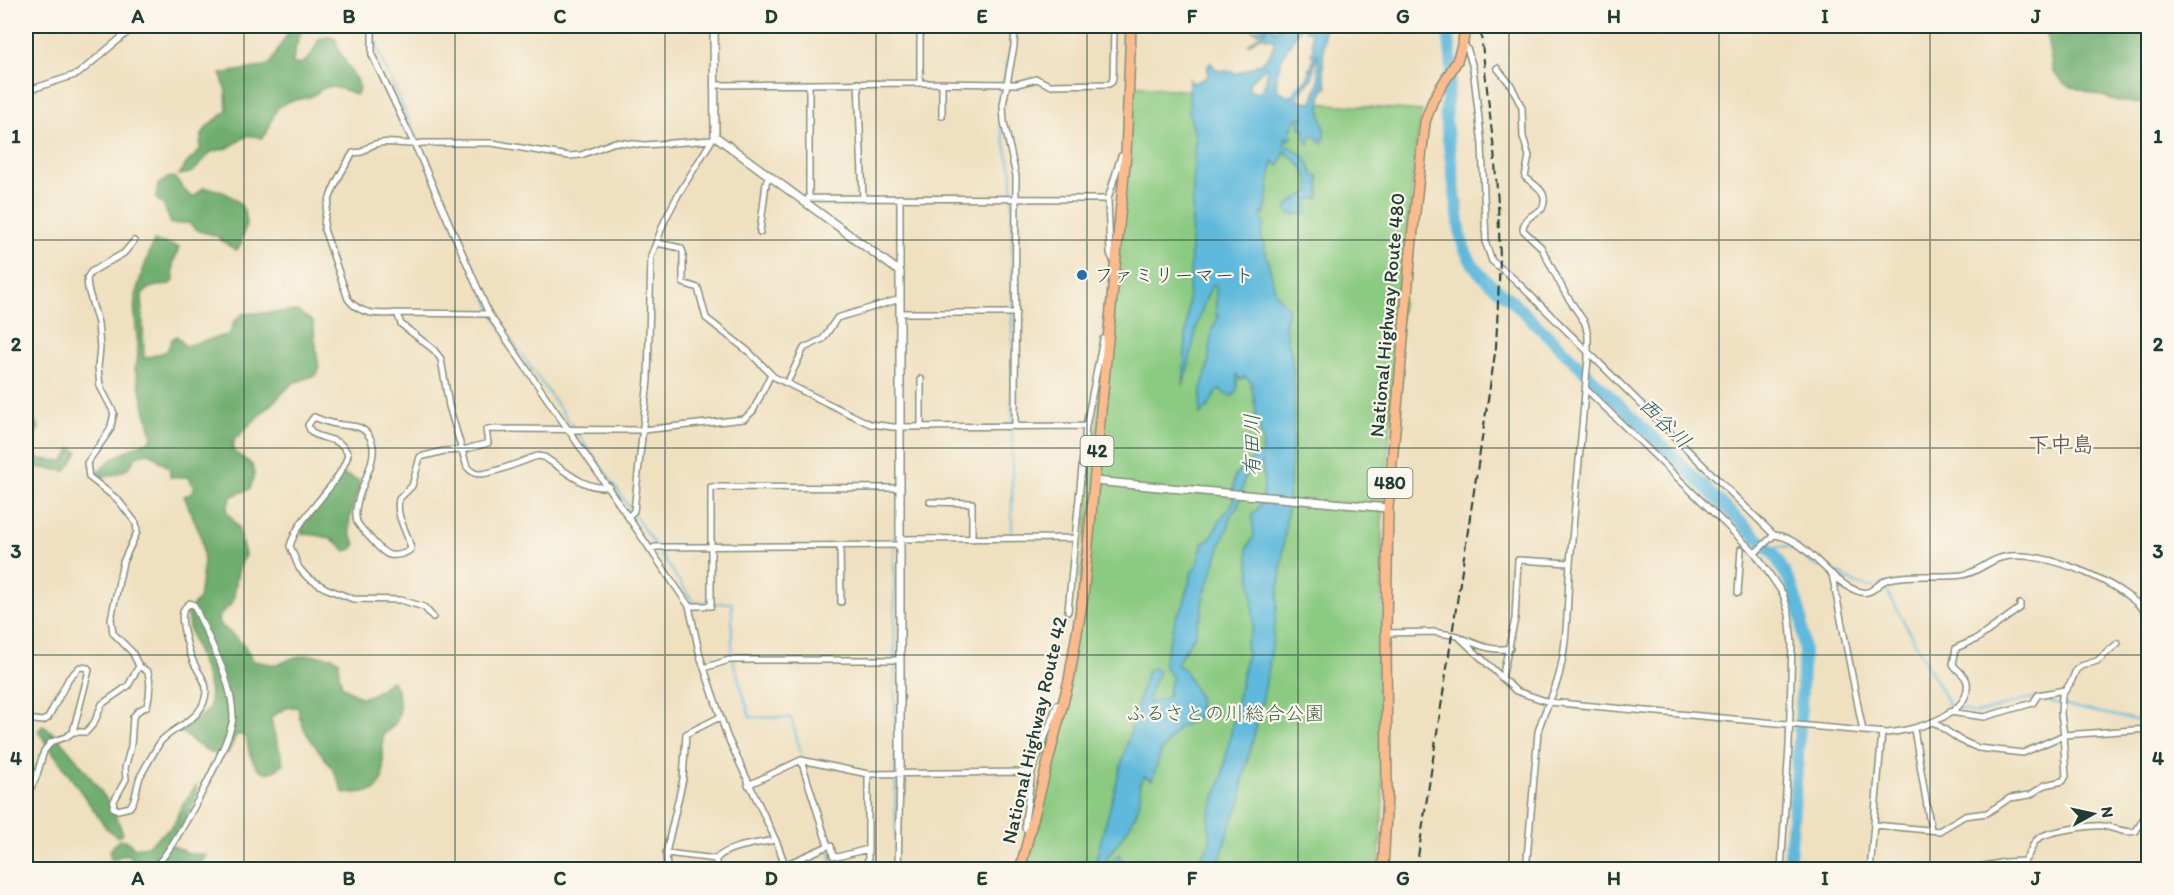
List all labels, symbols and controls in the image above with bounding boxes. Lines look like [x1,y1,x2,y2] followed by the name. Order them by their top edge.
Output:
[131,4,145,28] text: A
[343,4,356,28] text: B
[554,4,567,28] text: C
[764,4,778,28] text: D
[976,4,988,28] text: E
[1187,4,1198,28] text: F
[1396,4,1410,28] text: G
[1607,4,1621,28] text: H
[1821,4,1829,28] text: I
[2030,4,2041,28] text: J
[11,124,21,148] text: 1
[2153,124,2163,148] text: 1
[1364,192,1410,438] street label: National Highway Route 480
[1094,263,1254,287] place label: ファミリーマート
[1075,268,1089,282] marker: ファミリーマート
[11,332,22,356] text: 2
[2153,332,2164,356] text: 2
[1634,392,1697,454] water label: 西谷川
[1239,414,1264,477] water label: 有田川
[2028,431,2094,458] district label: 下中島
[1080,436,1114,466] road number: 42
[1368,468,1412,498] road number: 480
[11,539,22,563] text: 3
[2153,539,2164,563] text: 3
[996,614,1072,846] street label: National Highway Route 42
[1125,701,1325,725] park label: ふるさとの川総合公園
[10,746,22,770] text: 4
[2152,746,2164,770] text: 4
[2063,784,2123,844] north arrow
[2097,805,2118,819] text: N
[131,866,145,890] text: A
[343,866,356,890] text: B
[554,866,567,890] text: C
[764,866,778,890] text: D
[976,866,988,890] text: E
[1187,866,1198,890] text: F
[1396,866,1410,890] text: G
[1607,866,1621,890] text: H
[1821,866,1829,890] text: I
[2030,866,2041,890] text: J

